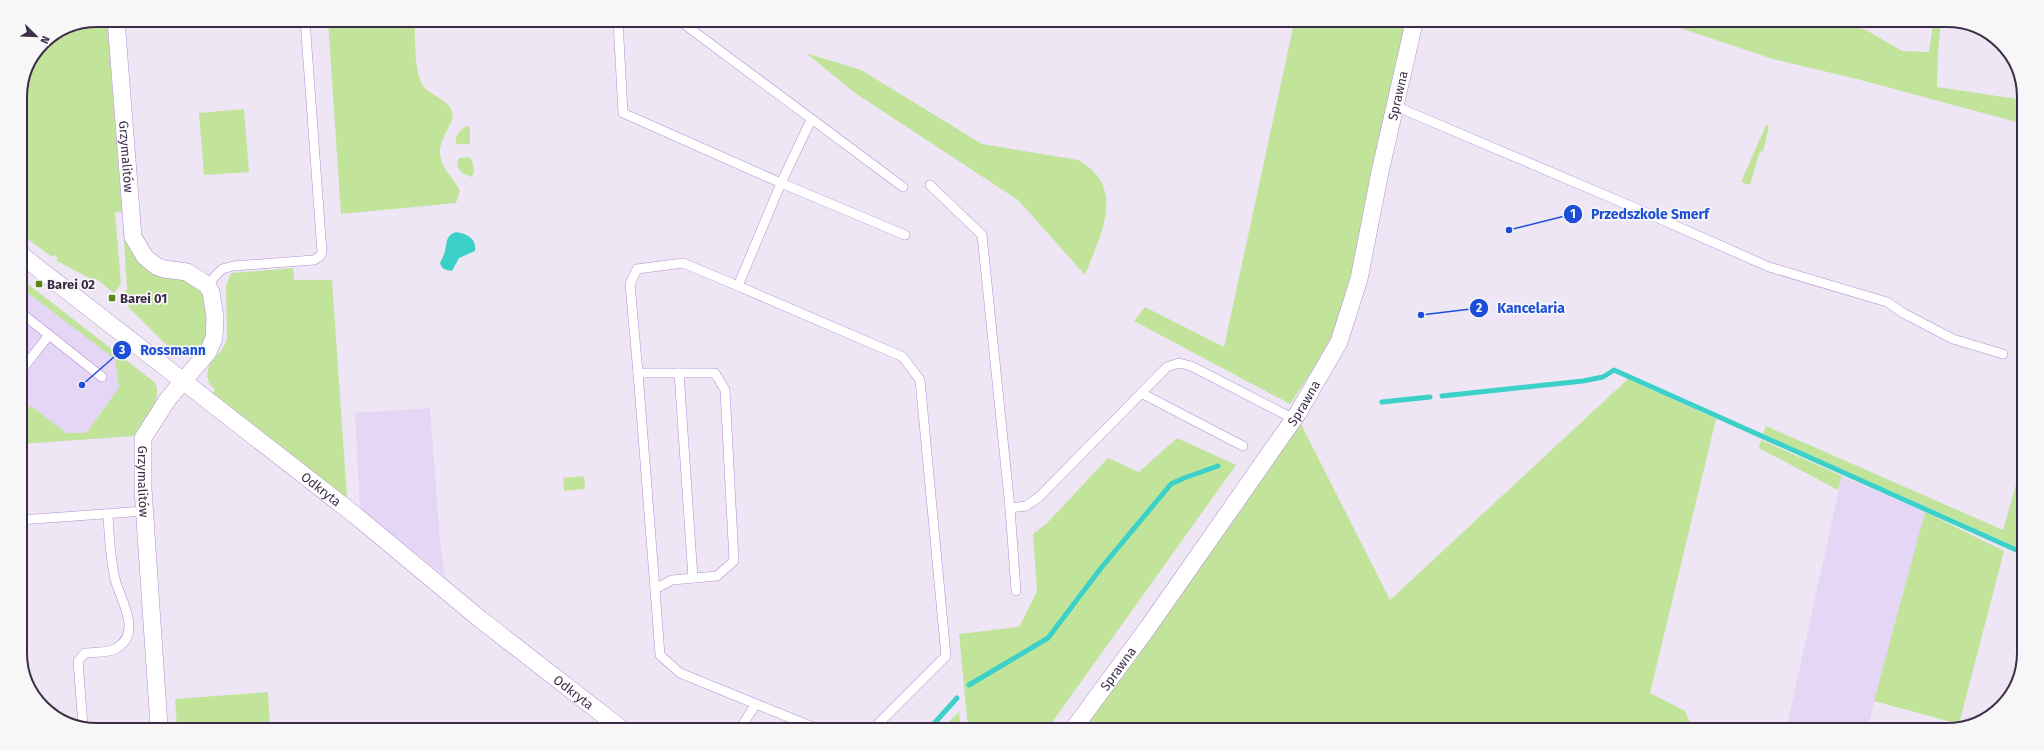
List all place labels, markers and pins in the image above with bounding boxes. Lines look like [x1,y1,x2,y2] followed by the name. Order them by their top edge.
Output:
[1563,201,1717,227] callout: Przedszkole Smerf
[47,277,95,292] place label: Barei 02
[34,279,44,289] marker: Barei 02
[120,291,167,306] place label: Barei 01
[107,293,117,303] marker: Barei 01
[1469,295,1573,321] callout: Kancelaria
[112,337,214,363] callout: Rossmann

